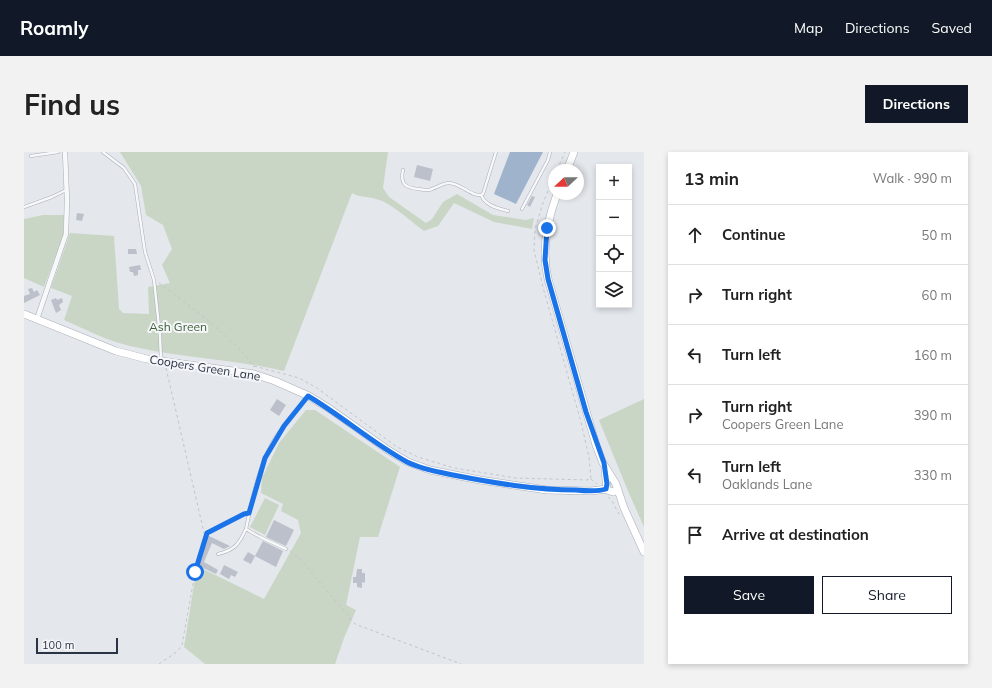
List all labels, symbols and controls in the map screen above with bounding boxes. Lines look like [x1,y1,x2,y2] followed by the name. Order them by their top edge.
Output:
[20,16,88,40] text: Roamly
[794,19,823,37] text: Map
[845,19,910,37] text: Directions
[932,19,972,37] text: Saved
[865,85,968,123] button: Directions
[24,87,120,122] text: Find us
[548,164,584,200] north arrow
[596,164,632,308] map controls
[596,164,632,200] button: +
[684,168,739,189] text: 13 min
[873,170,952,186] text: Walk · 990 m
[596,200,632,236] button: −
[538,219,556,237] route end
[684,224,706,246] icon: ahead
[722,225,785,244] text: Continue
[922,227,952,243] text: 50 m
[596,236,632,272] button: locate
[596,272,632,308] button: layers
[684,284,706,306] icon: right
[722,285,792,304] text: Turn right
[922,287,952,303] text: 60 m
[149,319,207,334] park label: Ash Green
[684,344,706,366] icon: left
[722,345,781,364] text: Turn left
[914,347,952,363] text: 160 m
[149,351,262,384] street label: Coopers Green Lane
[722,397,792,416] text: Turn right
[684,404,706,426] icon: right
[914,407,952,423] text: 390 m
[722,416,844,432] text: Coopers Green Lane
[722,457,781,476] text: Turn left
[684,464,706,486] icon: left
[914,467,952,483] text: 330 m
[722,476,812,492] text: Oaklands Lane
[684,524,706,546] icon: arrive
[722,525,869,544] text: Arrive at destination
[186,563,204,581] route start
[684,576,814,614] button: Save
[822,576,952,614] button: Share
[36,636,118,655] scale bar
[42,638,74,652] text: 100 m

